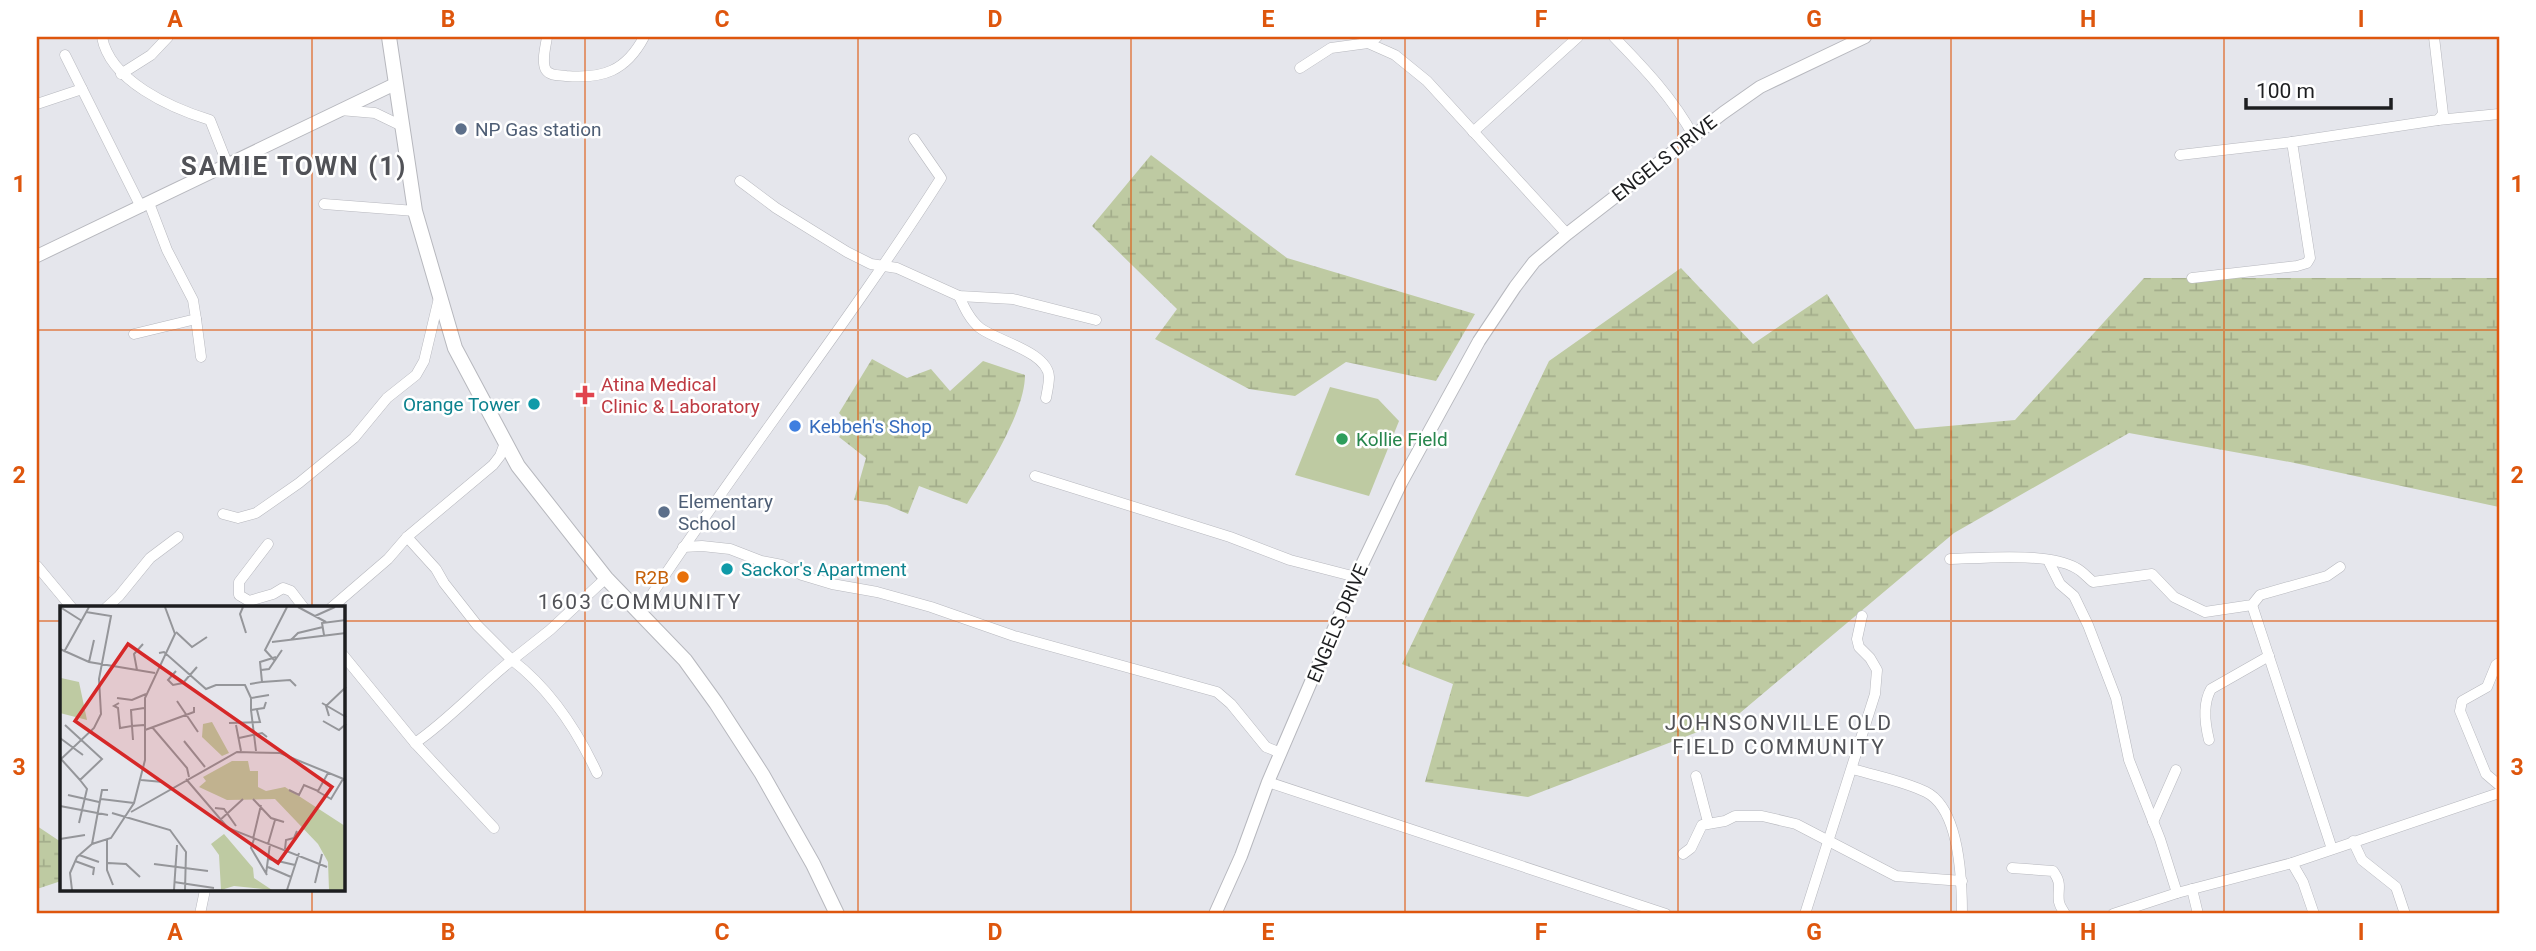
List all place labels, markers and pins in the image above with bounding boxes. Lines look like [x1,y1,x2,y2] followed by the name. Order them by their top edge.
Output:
[475,118,602,141] place label: NP Gas station
[453,121,469,137] marker: NP Gas station
[601,373,760,418] place label: Atina Medical Clinic & Laboratory
[575,385,595,405] marker: Atina Medical Clinic & Laboratory
[403,393,521,416] place label: Orange Tower
[526,396,542,412] marker: Orange Tower
[809,415,932,438] place label: Kebbeh's Shop
[787,418,803,434] marker: Kebbeh's Shop
[1356,428,1448,451] place label: Kollie Field
[1334,431,1350,447] marker: Kollie Field
[678,490,773,535] place label: Elementary School
[656,504,672,520] marker: Elementary School
[741,558,907,581] place label: Sackor's Apartment
[719,561,735,577] marker: Sackor's Apartment
[635,566,669,589] place label: R2B
[675,569,691,585] marker: R2B

